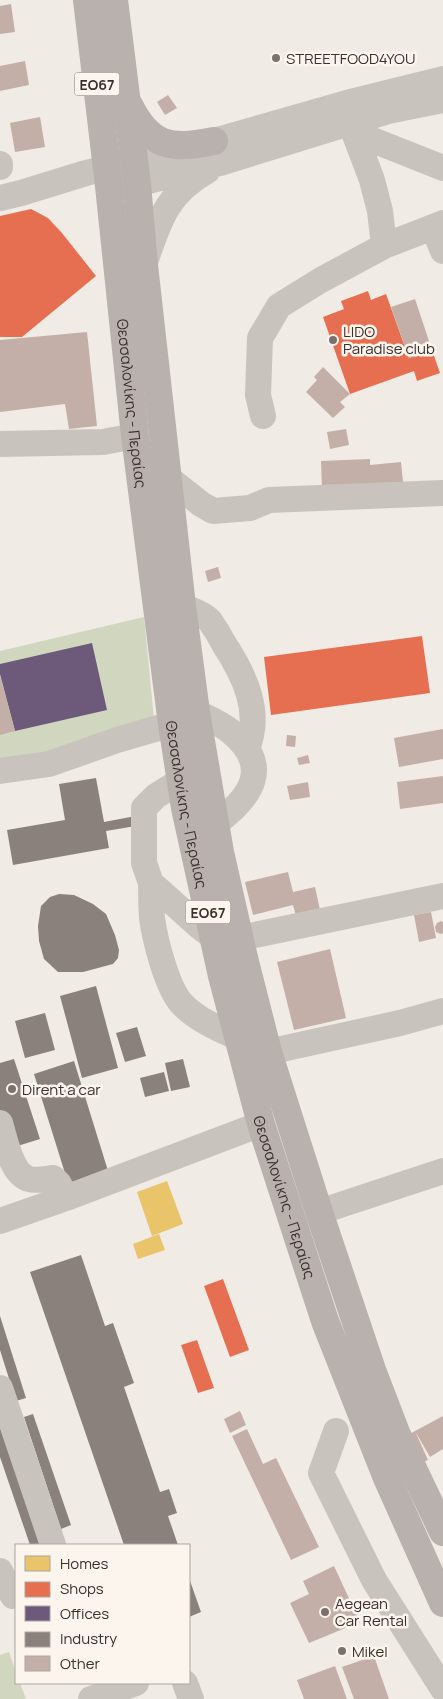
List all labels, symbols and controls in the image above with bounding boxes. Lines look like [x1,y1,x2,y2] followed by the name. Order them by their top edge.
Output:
[286,48,416,69] place label: STREETFOOD4YOU
[270,52,282,64] marker: STREETFOOD4YOU
[74,72,120,96] road number: ΕΟ67
[112,318,152,489] street label: Θεσσαλονίκης - Περαίας
[343,321,435,359] place label: LIDO Paradise club
[327,334,339,346] marker: LIDO Paradise club
[161,719,213,890] street label: Θεσσαλονίκης - Περαίας
[186,900,230,924] road number: ΕΟ67
[22,1079,101,1100] place label: Dirent a car
[6,1083,18,1095] marker: Dirent a car
[249,1113,321,1281] street label: Θεσσαλονίκης - Περαίας
[15,1544,190,1684] legend
[60,1553,109,1574] text: Homes
[60,1578,104,1599] text: Shops
[335,1593,407,1631] place label: Aegean Car Rental
[60,1603,109,1624] text: Offices
[319,1606,331,1618] marker: Aegean Car Rental
[60,1628,117,1649] text: Industry
[352,1641,388,1662] place label: Mikel
[336,1645,348,1657] marker: Mikel
[60,1653,101,1674] text: Other

